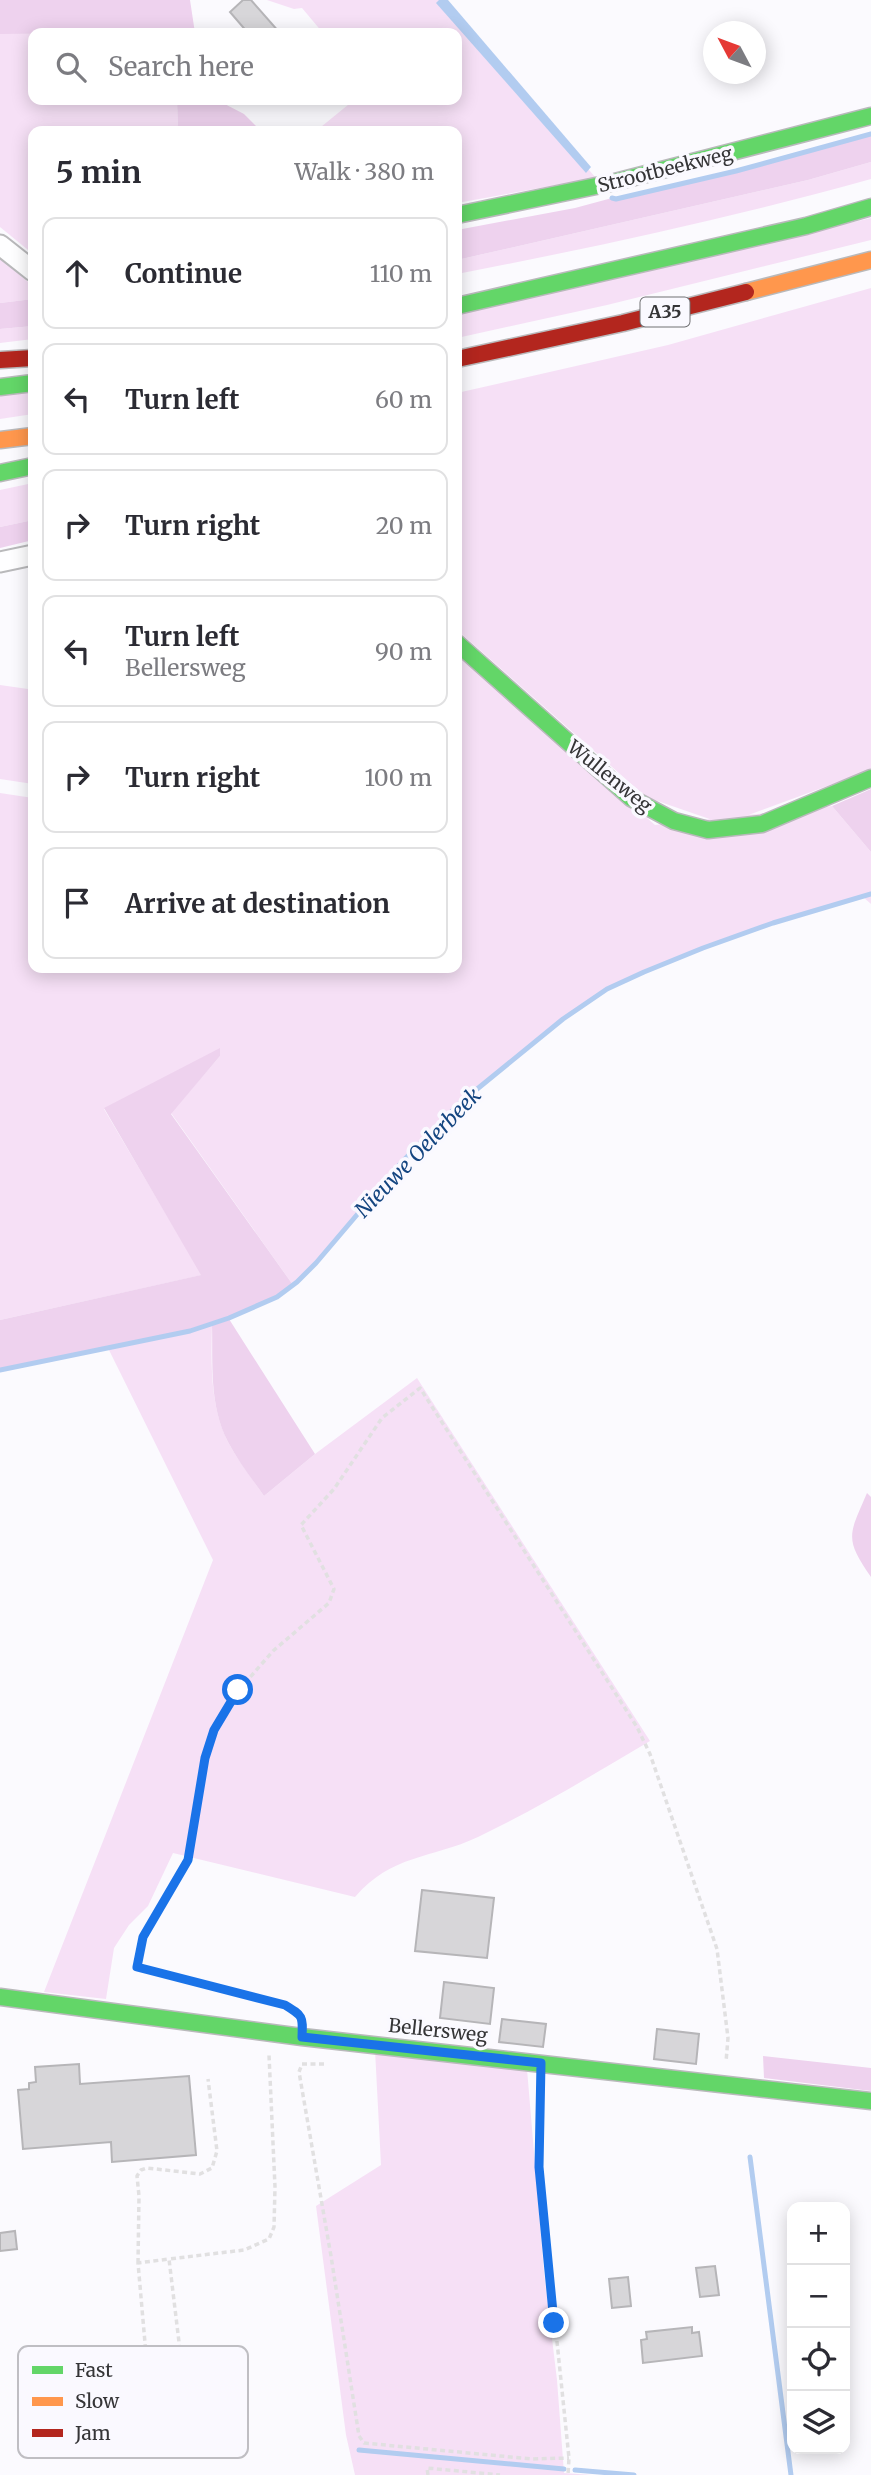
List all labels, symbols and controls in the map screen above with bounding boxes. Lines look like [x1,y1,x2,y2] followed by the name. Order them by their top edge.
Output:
[703,21,766,84] north arrow
[28,28,462,105] search box
[52,48,90,86] icon: search
[108,50,254,83] text: Search here
[595,141,735,197] street label: Strootbeekweg
[56,153,141,191] text: 5 min
[295,157,434,186] text: Walk · 380 m
[58,254,96,292] icon: ahead
[125,257,242,290] text: Continue
[370,259,432,288] text: 110 m
[640,298,690,326] road number: A35
[58,380,96,418] icon: left
[125,383,239,416] text: Turn left
[375,385,432,414] text: 60 m
[58,506,96,544] icon: right
[125,509,260,542] text: Turn right
[376,511,432,540] text: 20 m
[125,620,239,653] text: Turn left
[58,632,96,670] icon: left
[375,637,432,666] text: 90 m
[125,653,246,682] text: Bellersweg
[562,734,657,818] street label: Wullenweg
[58,758,96,796] icon: right
[125,761,260,794] text: Turn right
[364,763,432,792] text: 100 m
[58,884,96,922] icon: arrive
[125,887,390,920] text: Arrive at destination
[349,1082,487,1223] water label: Nieuwe Oelerbeek
[222,1674,253,1705] route start
[387,2013,489,2047] street label: Bellersweg
[787,2202,850,2454] map controls
[787,2202,850,2265] button: +
[787,2265,850,2328] button: −
[538,2307,569,2338] route end
[787,2328,850,2391] button: locate
[18,2346,248,2458] legend
[75,2358,113,2382] text: Fast
[75,2389,120,2413] text: Slow
[787,2391,850,2454] button: layers
[74,2421,111,2445] text: Jam

